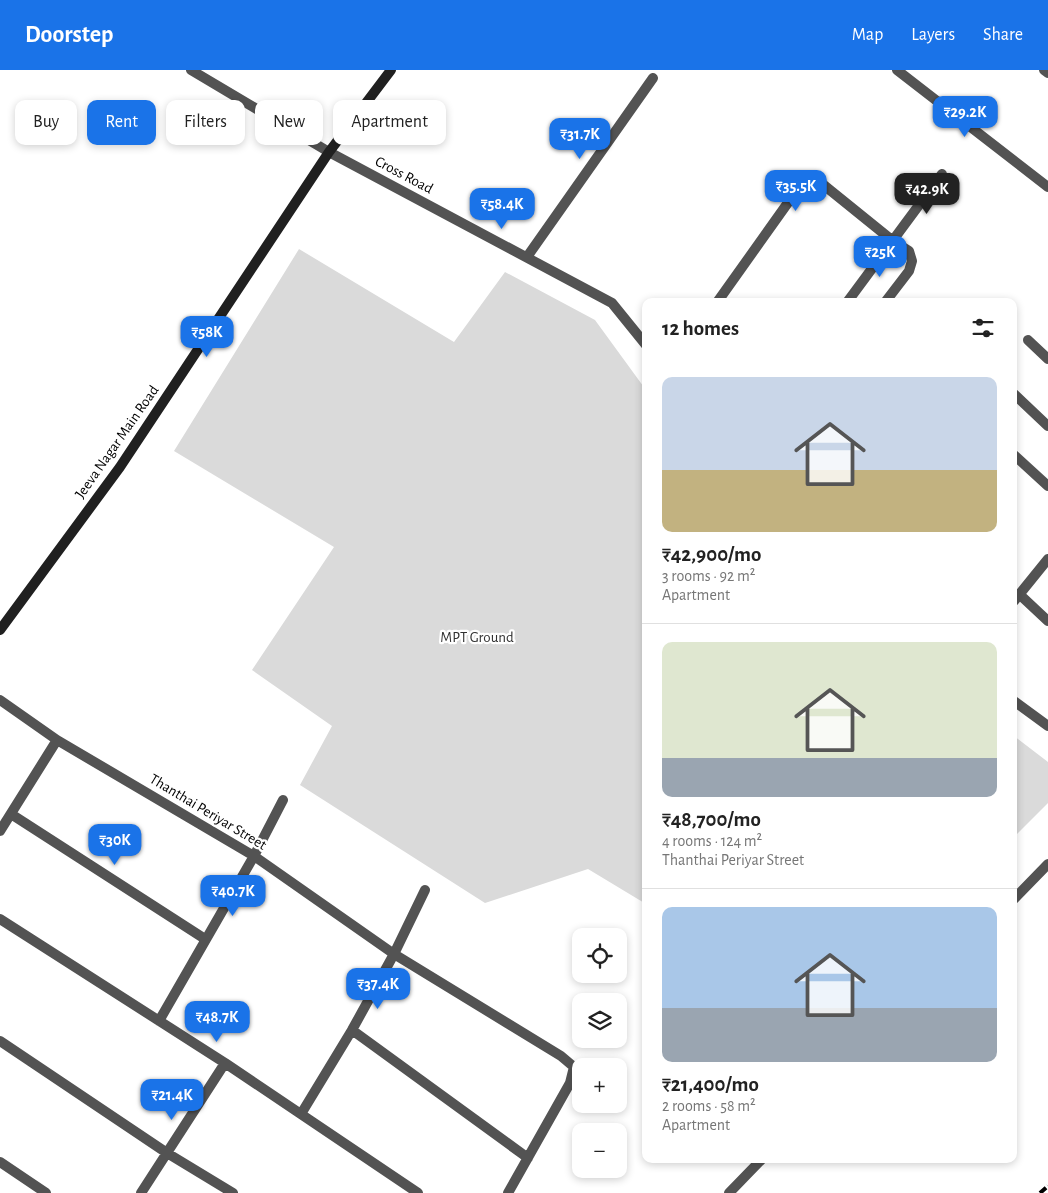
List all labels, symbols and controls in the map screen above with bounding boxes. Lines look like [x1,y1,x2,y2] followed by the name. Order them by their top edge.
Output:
[25,23,113,47] text: Doorstep
[852,26,883,44] text: Map
[911,26,955,44] text: Layers
[983,26,1023,44] text: Share
[924,96,1006,138] pin: ₹29.2K
[15,100,77,145] chip: Buy
[87,100,156,145] chip: Rent
[166,100,245,145] chip: Filters
[255,100,323,145] chip: New
[333,100,446,145] chip: Apartment
[944,104,986,120] text: ₹29.2K
[539,118,621,160] pin: ₹31.7K
[560,126,600,142] text: ₹31.7K
[373,154,436,197] street label: Cross Road
[755,170,837,212] pin: ₹35.5K
[886,172,968,215] pin: ₹42.9K
[776,178,816,194] text: ₹35.5K
[905,181,949,197] text: ₹42.9K
[461,188,543,230] pin: ₹58.4K
[481,196,523,212] text: ₹58.4K
[850,236,910,278] pin: ₹25K
[865,244,895,260] text: ₹25K
[969,314,997,342] icon: filters
[177,316,237,358] pin: ₹58K
[662,318,739,339] text: 12 homes
[192,324,222,340] text: ₹58K
[72,383,162,501] street label: Jeeva Nagar Main Road
[785,409,875,499] icon: home
[662,544,761,565] text: ₹42,900/mo
[662,568,755,584] text: 3 rooms · 92 m²
[662,587,730,603] text: Apartment
[440,630,514,645] park label: MPT Ground
[785,675,875,765] icon: home
[147,771,269,853] street label: Thanthai Periyar Street
[662,809,761,830] text: ₹48,700/mo
[85,824,145,866] pin: ₹30K
[99,832,131,848] text: ₹30K
[662,833,762,849] text: 4 rooms · 124 m²
[662,852,804,868] text: Thanthai Periyar Street
[192,874,274,917] pin: ₹40.7K
[211,883,255,899] text: ₹40.7K
[572,928,627,1178] map controls
[572,928,627,983] button: locate
[785,940,875,1030] icon: home
[337,968,419,1010] pin: ₹37.4K
[357,976,399,992] text: ₹37.4K
[572,993,627,1048] button: layers
[176,1000,258,1043] pin: ₹48.7K
[196,1009,238,1025] text: ₹48.7K
[572,1058,627,1113] button: +
[662,1074,759,1095] text: ₹21,400/mo
[131,1078,213,1121] pin: ₹21.4K
[151,1087,193,1103] text: ₹21.4K
[662,1098,756,1114] text: 2 rooms · 58 m²
[662,1117,730,1133] text: Apartment
[572,1123,627,1178] button: −

